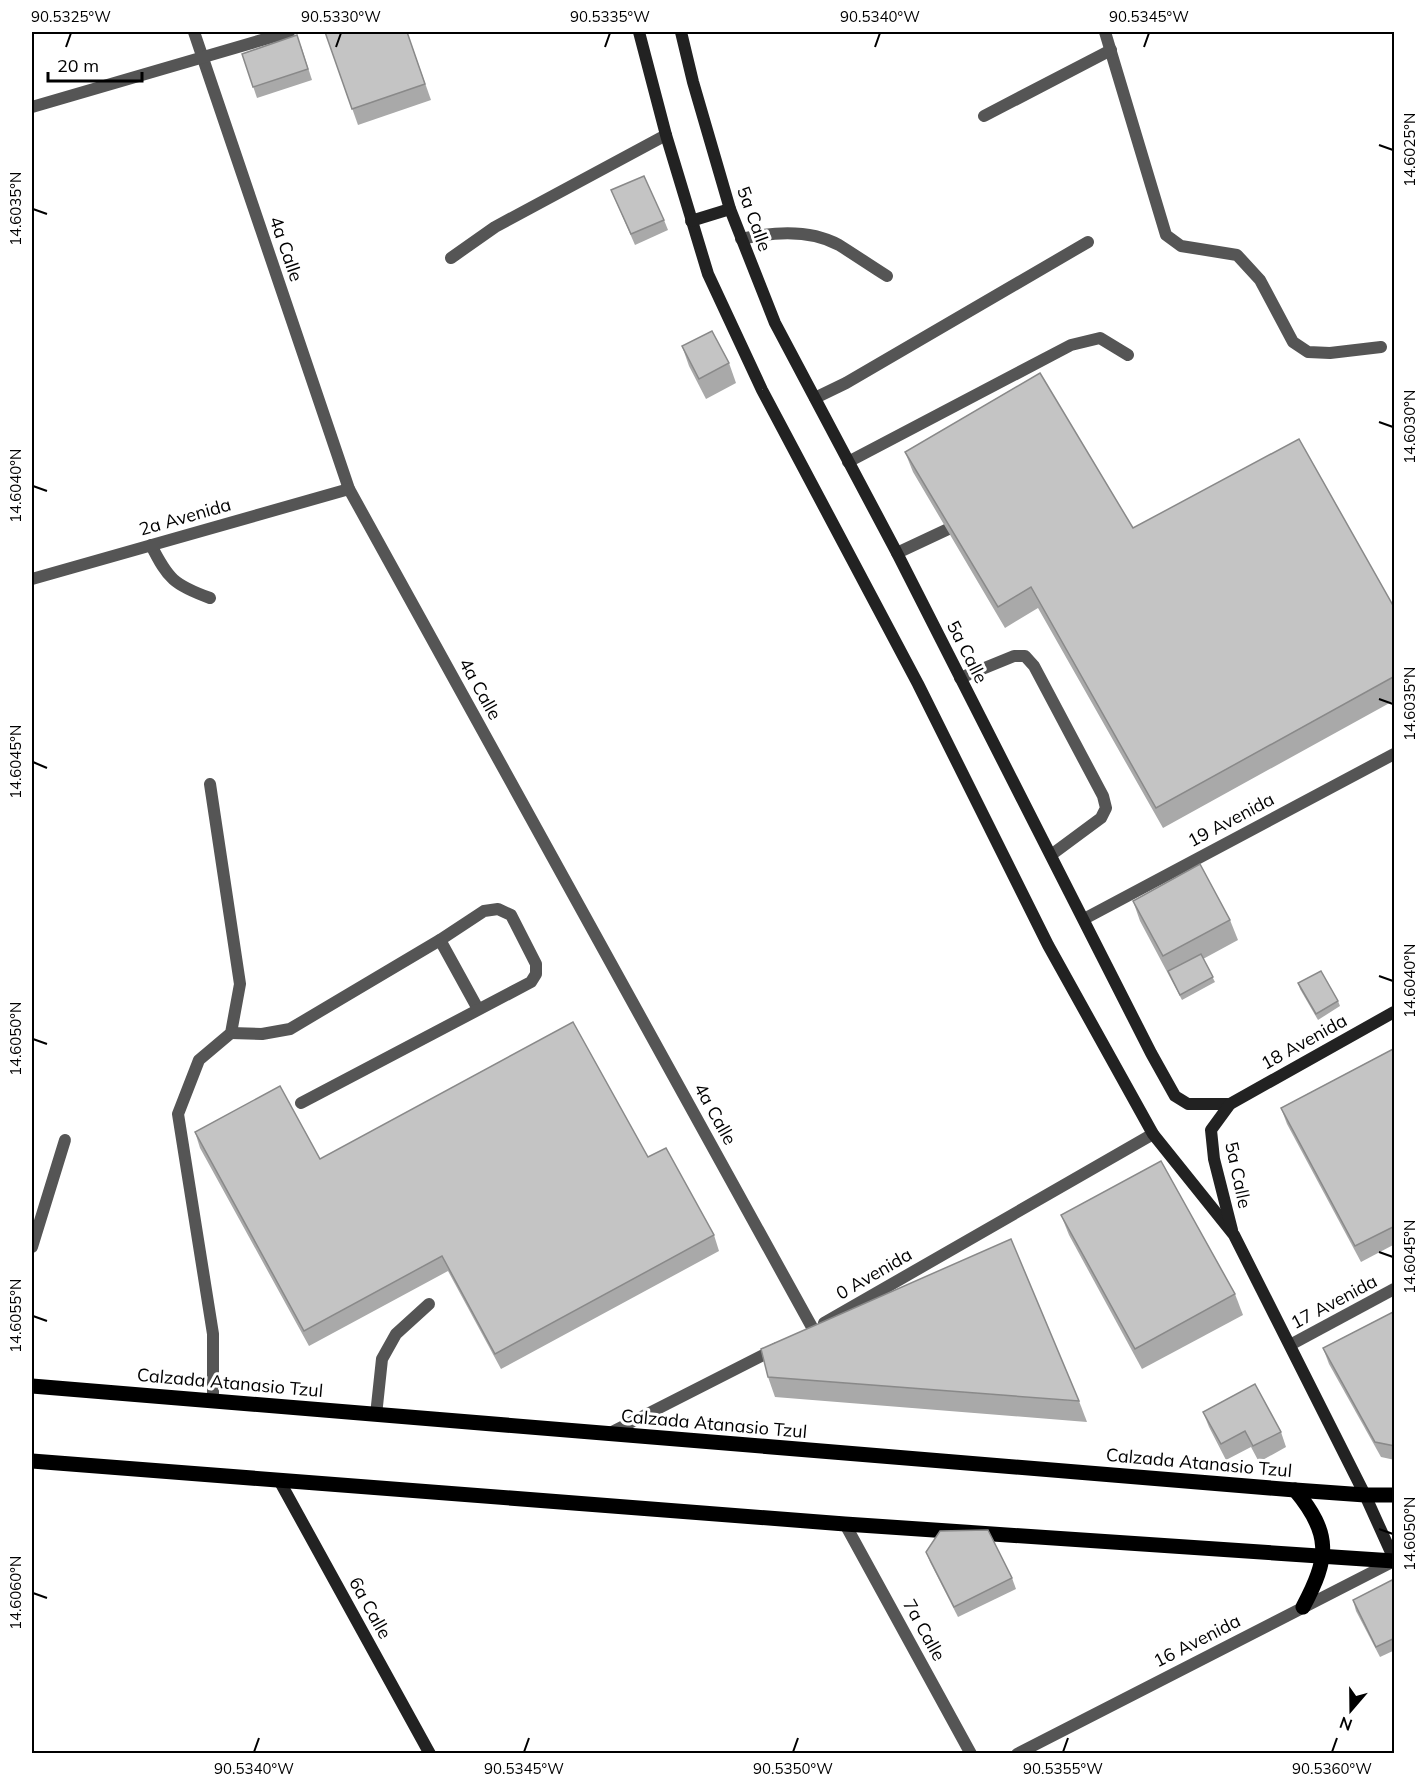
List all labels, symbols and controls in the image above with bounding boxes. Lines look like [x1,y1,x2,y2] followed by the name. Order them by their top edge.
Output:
[31,7,111,26] text: 90.5325°W
[301,7,381,26] text: 90.5330°W
[570,7,650,26] text: 90.5335°W
[840,7,920,26] text: 90.5340°W
[1109,7,1189,26] text: 90.5345°W
[48,45,142,83] scale bar
[57,54,99,77] text: 20 m
[1400,113,1419,187] text: 14.6025°N
[6,172,25,246] text: 14.6035°N
[732,183,777,254] street label: 5a Calle
[265,213,308,284] street label: 4a Calle
[1400,390,1419,464] text: 14.6030°N
[6,449,25,523] text: 14.6040°N
[136,492,234,541] street label: 2a Avenida
[942,616,993,687] street label: 5a Calle
[454,654,507,724] street label: 4a Calle
[1400,667,1419,741] text: 14.6035°N
[6,725,25,799] text: 14.6045°N
[1184,787,1278,852] street label: 19 Avenida
[1400,944,1419,1018] text: 14.6040°N
[6,1002,25,1076] text: 14.6050°N
[1257,1009,1351,1075] street label: 18 Avenida
[689,1079,742,1149] street label: 4a Calle
[1220,1140,1257,1210] street label: 5a Calle
[1400,1220,1419,1294] text: 14.6045°N
[832,1243,916,1305] street label: 0 Avenida
[1287,1269,1381,1334] street label: 17 Avenida
[6,1279,25,1353] text: 14.6055°N
[136,1363,324,1402] street label: Calzada Atanasio Tzul
[620,1404,808,1443] street label: Calzada Atanasio Tzul
[1105,1443,1293,1482] street label: Calzada Atanasio Tzul
[1400,1497,1419,1571] text: 14.6050°N
[6,1556,25,1630] text: 14.6060°N
[344,1573,397,1643] street label: 6a Calle
[898,1595,951,1665] street label: 7a Calle
[1149,1609,1244,1672] street label: 16 Avenida
[1321,1680,1381,1740] north arrow
[1337,1713,1355,1736] text: N
[214,1759,294,1778] text: 90.5340°W
[484,1759,564,1778] text: 90.5345°W
[753,1759,833,1778] text: 90.5350°W
[1023,1759,1103,1778] text: 90.5355°W
[1292,1759,1372,1778] text: 90.5360°W

